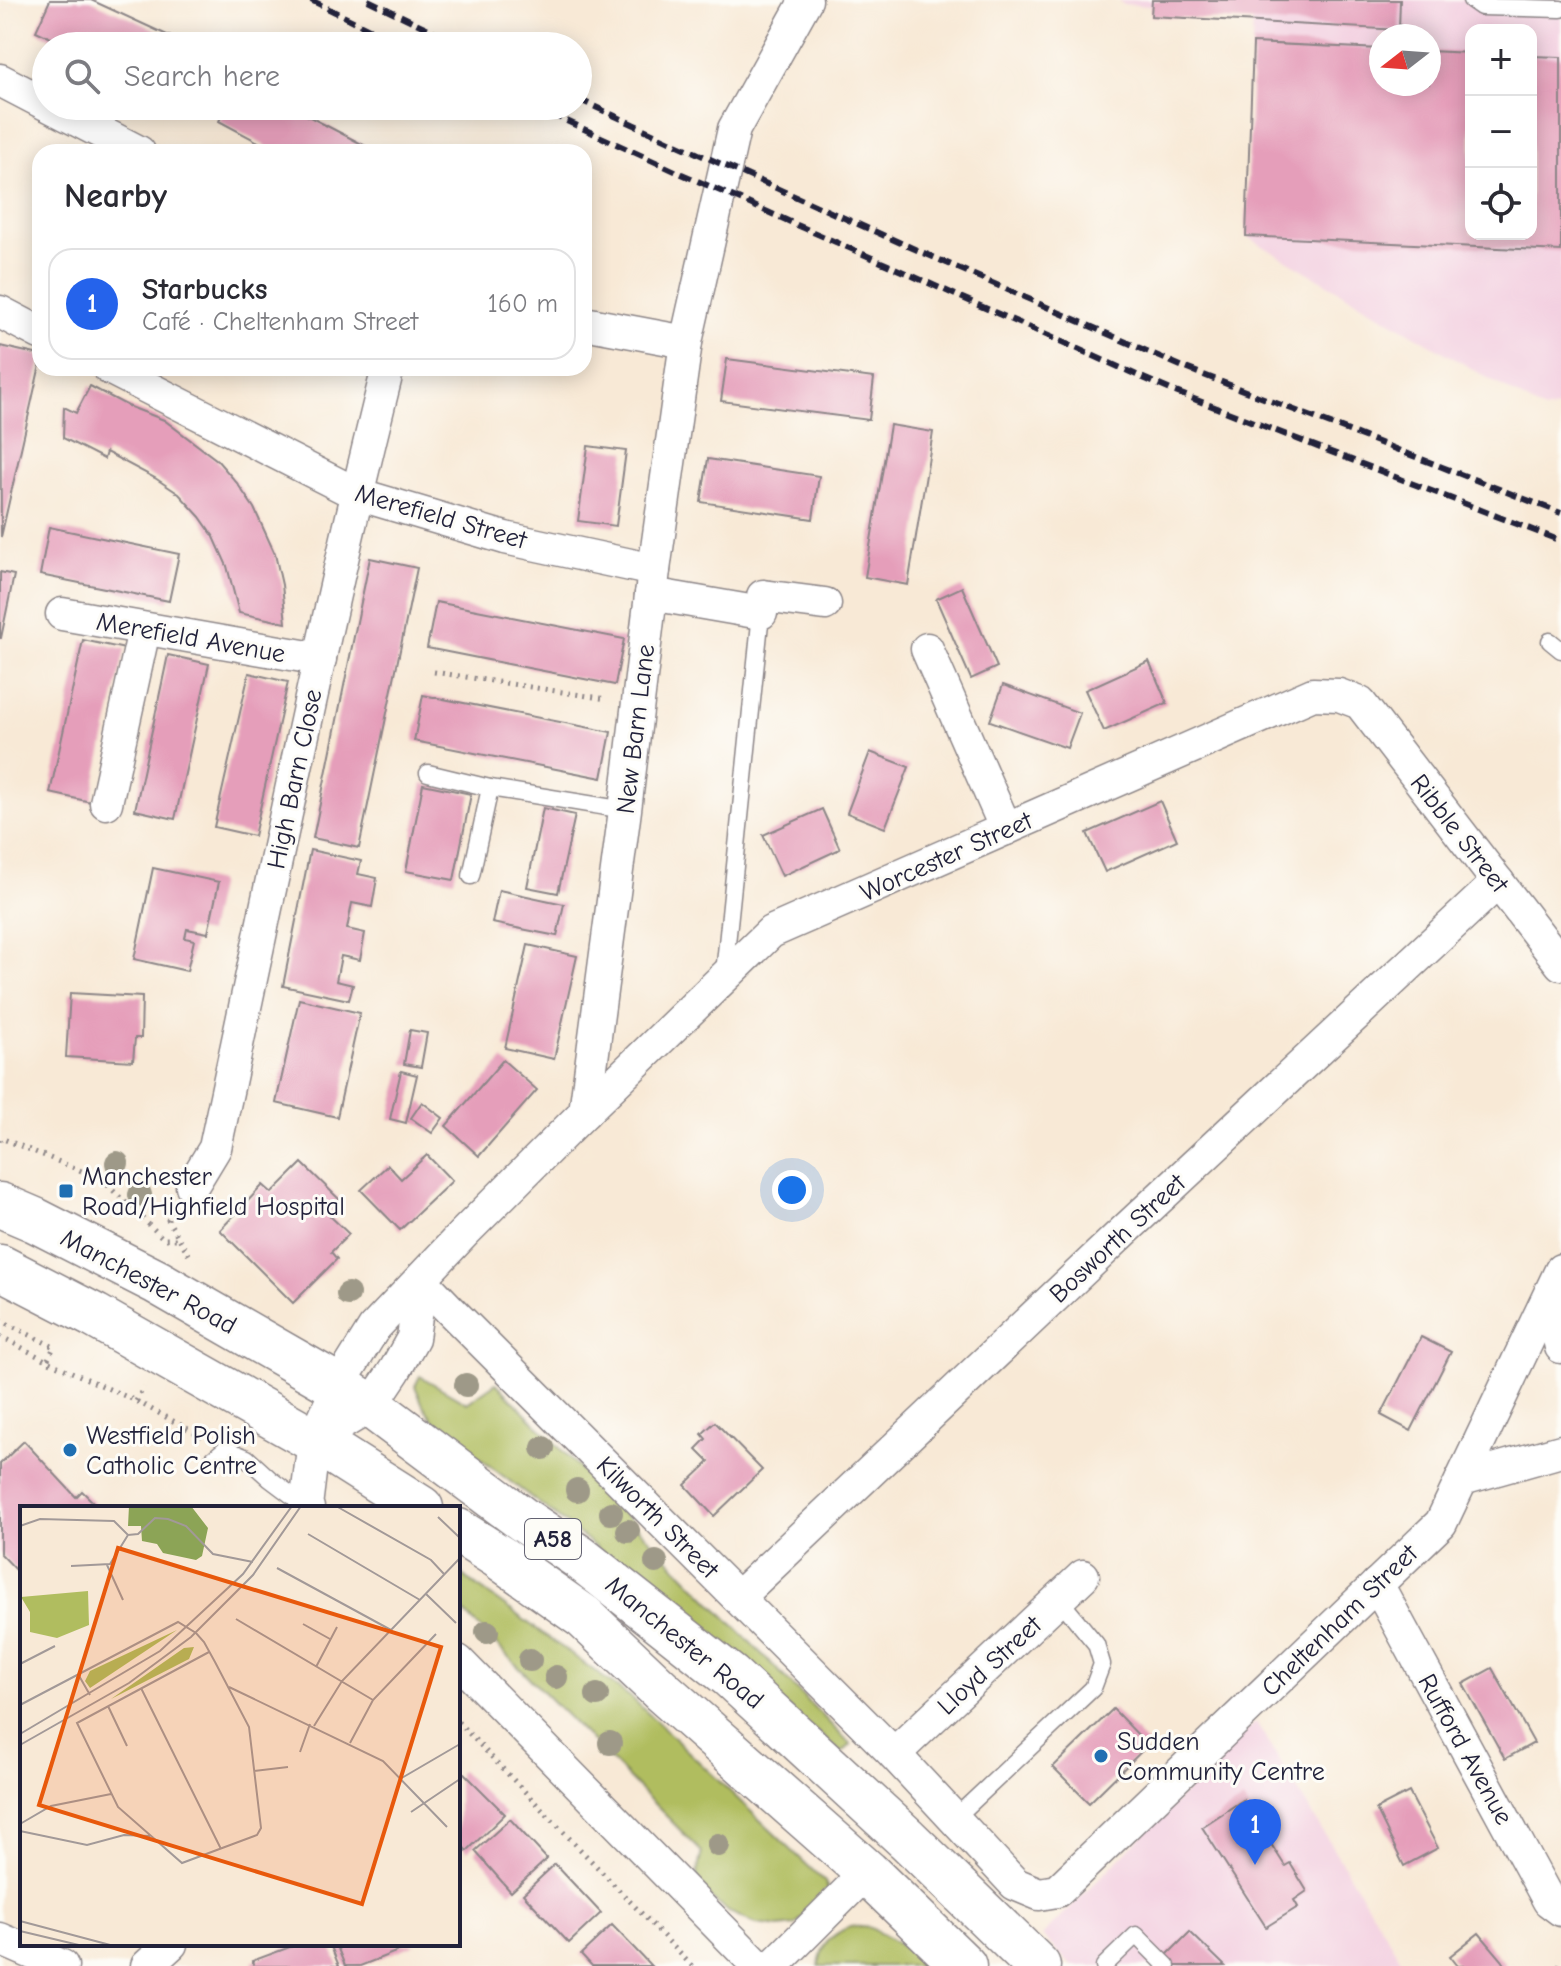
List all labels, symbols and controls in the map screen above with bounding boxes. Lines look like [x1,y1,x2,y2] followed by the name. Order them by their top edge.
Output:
[1369,24,1441,96] north arrow
[1465,24,1537,240] map controls
[1465,24,1537,96] button: +
[32,32,592,120] search box
[60,54,104,98] icon: search
[124,59,280,94] text: Search here
[1465,96,1537,168] button: −
[1465,168,1537,240] button: locate
[64,176,167,216] text: Nearby
[142,272,268,307] text: Starbucks
[87,289,97,319] text: 1
[488,289,558,319] text: 160 m
[142,307,418,337] text: Café · Cheltenham Street
[351,478,531,556] street label: Merefield Street
[94,607,288,669] street label: Merefield Avenue
[611,643,661,816] street label: New Barn Lane
[261,687,329,872] street label: High Barn Close
[1404,769,1516,900] street label: Ribble Street
[856,805,1038,908] street label: Worcester Street
[82,1162,345,1222] place label: Manchester Road/Highfield Hospital
[1044,1167,1193,1309] street label: Bosworth Street
[772,1170,812,1210] your location
[57,1182,75,1200] marker: Manchester Road/Highfield Hospital
[56,1223,242,1341] street label: Manchester Road
[86,1421,257,1481] place label: Westfield Polish Catholic Centre
[61,1441,79,1459] marker: Westfield Polish Catholic Centre
[590,1450,726,1586] street label: Kilworth Street
[20,1506,460,1946] inset map
[525,1519,581,1559] road number: A58
[1255,1538,1425,1703] street label: Cheltenham Street
[599,1570,769,1716] street label: Manchester Road
[932,1609,1049,1721] street label: Lloyd Street
[1411,1669,1519,1830] street label: Rufford Avenue
[1117,1727,1325,1787] place label: Sudden Community Centre
[1092,1747,1110,1765] marker: Sudden Community Centre
[1229,1799,1281,1865] pin: 1

